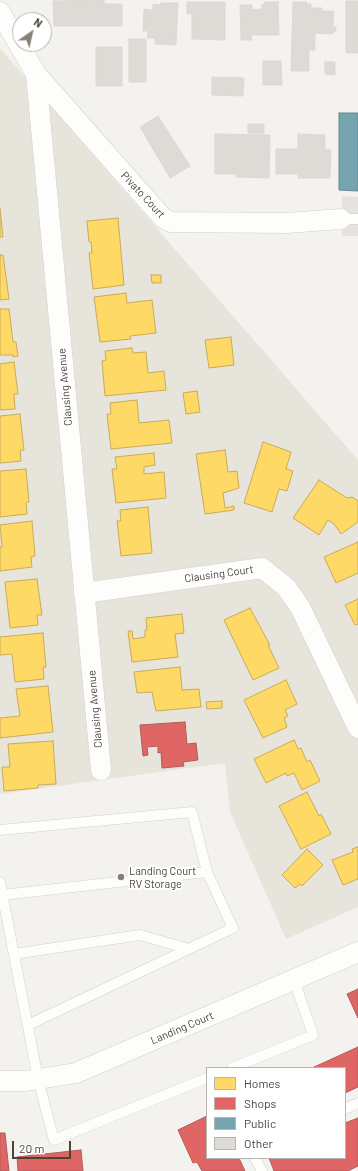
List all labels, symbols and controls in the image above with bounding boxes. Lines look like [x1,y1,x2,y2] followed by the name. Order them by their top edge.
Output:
[12,12,52,52] north arrow
[32,15,45,30] text: N
[118,169,168,221] street label: Pivato Court
[55,348,75,426] street label: Clausing Avenue
[184,563,254,585] street label: Clausing Court
[85,670,105,748] street label: Clausing Avenue
[129,864,196,890] place label: Landing Court RV Storage
[116,872,126,882] marker: Landing Court RV Storage
[148,1009,216,1047] street label: Landing Court
[206,1067,346,1159] legend
[244,1076,280,1090] text: Homes
[244,1096,276,1110] text: Shops
[244,1116,276,1130] text: Public
[14,1133,73,1159] scale bar
[244,1136,273,1150] text: Other
[19,1141,45,1155] text: 20 m

